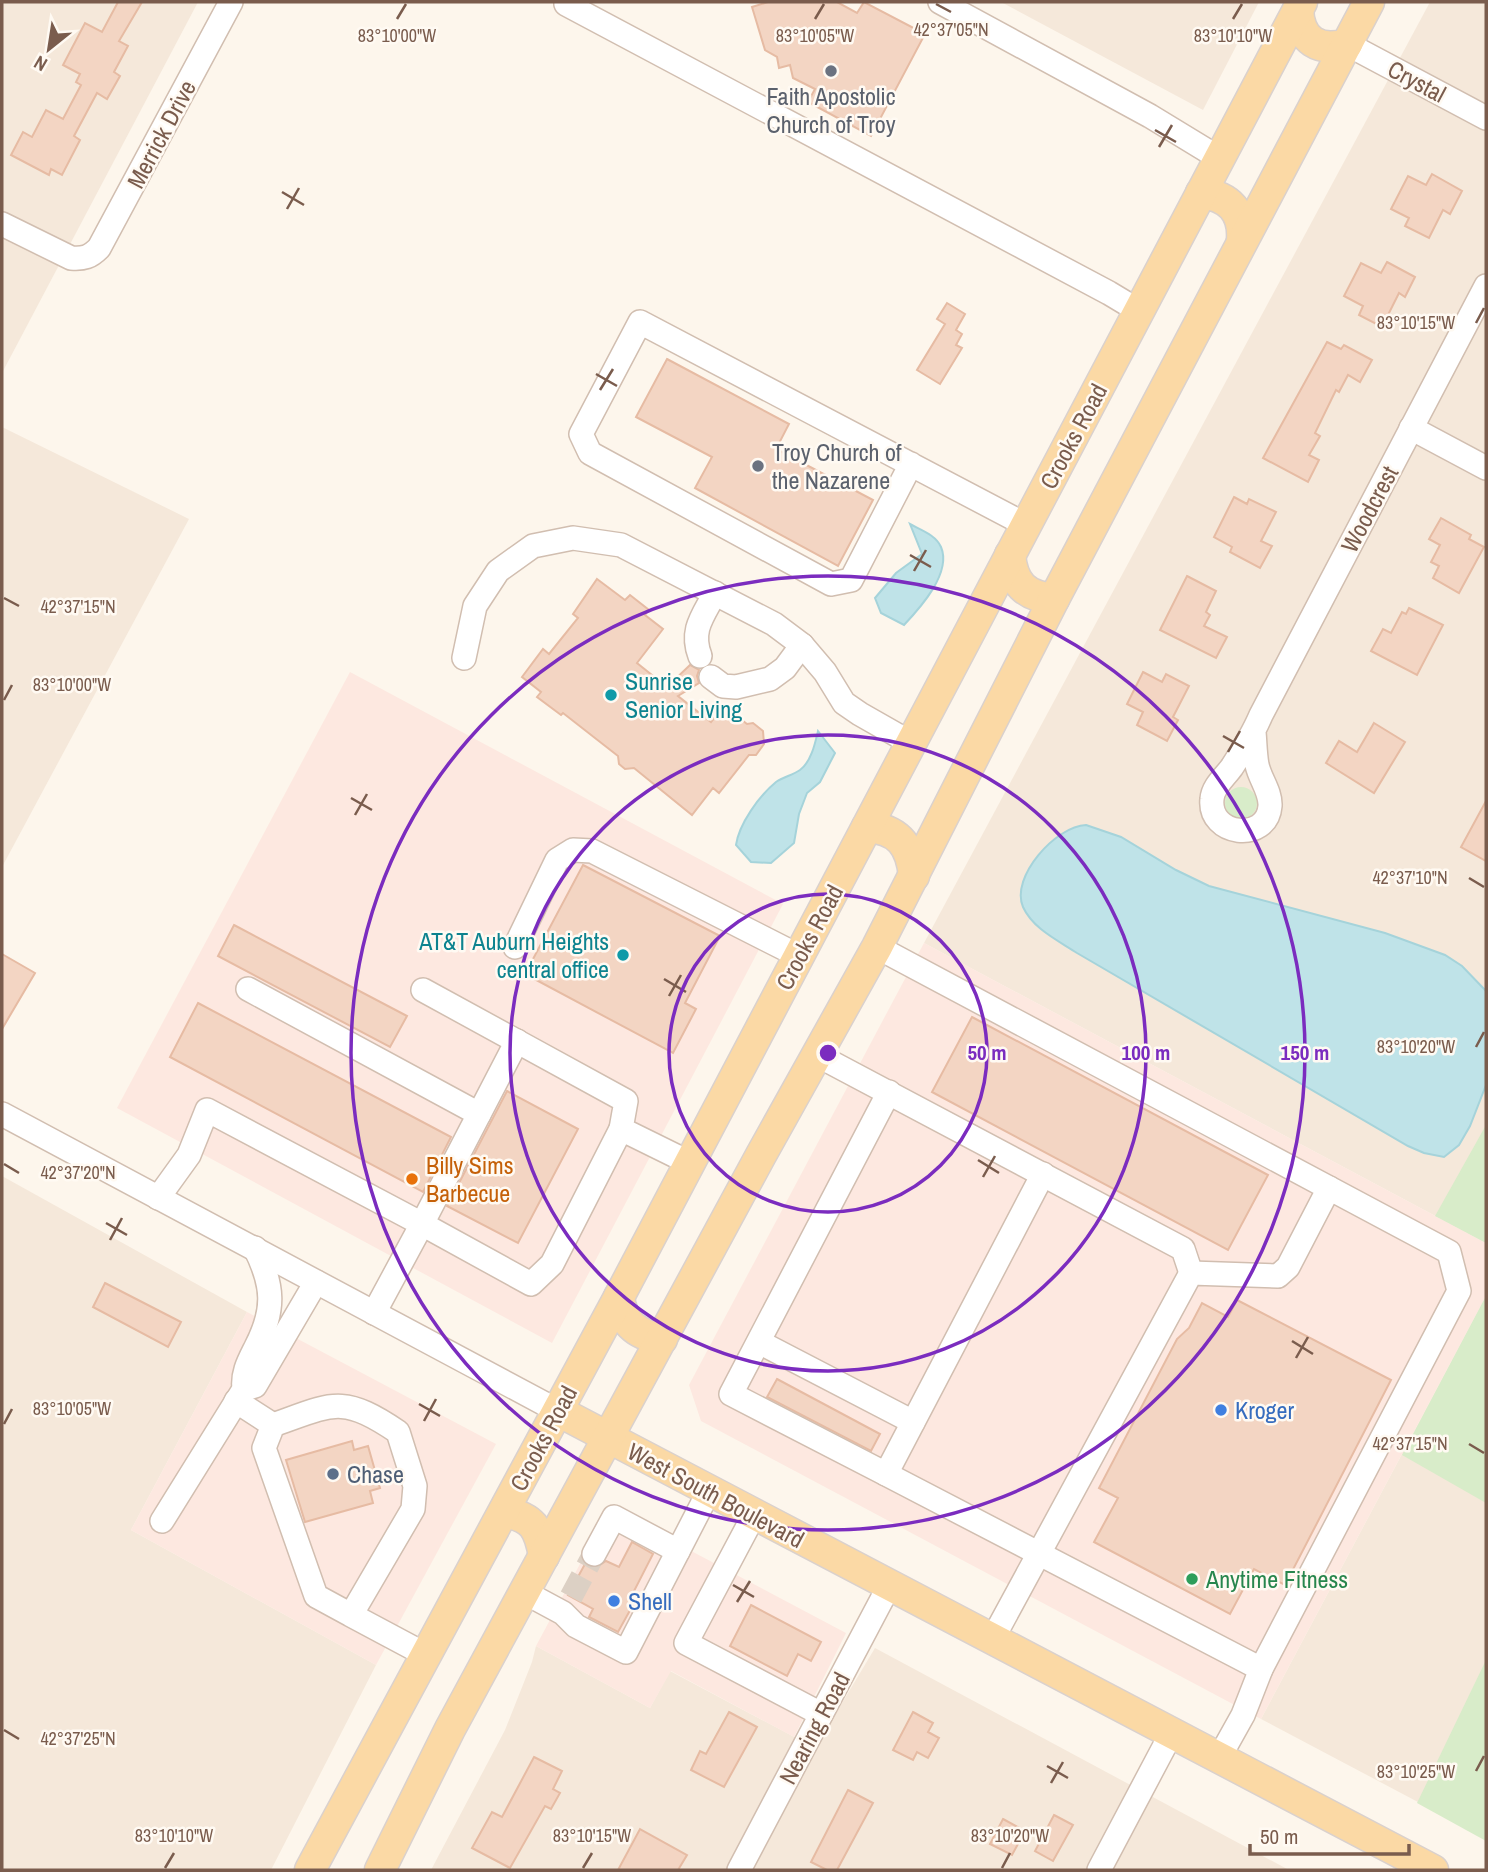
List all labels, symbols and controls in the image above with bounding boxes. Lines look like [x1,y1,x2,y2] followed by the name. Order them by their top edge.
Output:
[14,14,84,84] north arrow
[913,17,989,42] text: 42°37'05"N
[358,23,436,48] text: 83°10'00"W
[776,23,854,48] text: 83°10'05"W
[1194,23,1272,48] text: 83°10'10"W
[29,50,52,78] text: N
[1382,52,1452,110] street label: Crystal
[823,63,839,79] marker: Faith Apostolic Church of Troy
[119,74,203,194] street label: Merrick Drive
[766,80,896,140] place label: Faith Apostolic Church of Troy
[1377,310,1455,335] text: 83°10'15"W
[1032,378,1114,494] street label: Crooks Road
[772,436,902,496] place label: Troy Church of the Nazarene
[750,458,766,474] marker: Troy Church of the Nazarene
[1333,460,1405,558] street label: Woodcrest
[40,594,116,619] text: 42°37'15"N
[625,665,742,725] place label: Sunrise Senior Living
[33,672,111,697] text: 83°10'00"W
[603,687,619,703] marker: Sunrise Senior Living
[1372,865,1448,890] text: 42°37'10"N
[768,879,850,995] street label: Crooks Road
[418,925,609,985] place label: AT&T Auburn Heights central office
[615,947,631,963] marker: AT&T Auburn Heights central office
[1377,1034,1455,1059] text: 83°10'20"W
[967,1038,1007,1067] text: 50 m
[1122,1038,1170,1067] text: 100 m
[1281,1038,1329,1067] text: 150 m
[816,1041,840,1065] centre of rings
[426,1149,513,1209] place label: Billy Sims Barbecue
[40,1160,116,1185] text: 42°37'20"N
[404,1171,420,1187] marker: Billy Sims Barbecue
[502,1380,584,1496] street label: Crooks Road
[1235,1394,1295,1426] place label: Kroger
[33,1396,111,1421] text: 83°10'05"W
[1213,1402,1229,1418] marker: Kroger
[1372,1431,1448,1456] text: 42°37'15"N
[622,1435,810,1555] street label: West South Boulevard
[347,1458,404,1490] place label: Chase
[325,1466,341,1482] marker: Chase
[1205,1563,1348,1595] place label: Anytime Fitness
[1184,1571,1200,1587] marker: Anytime Fitness
[628,1585,672,1617] place label: Shell
[606,1593,622,1609] marker: Shell
[771,1666,857,1790] street label: Nearing Road
[40,1726,116,1751] text: 42°37'25"N
[1377,1759,1455,1784] text: 83°10'25"W
[1250,1812,1409,1856] scale bar
[1260,1822,1298,1851] text: 50 m
[135,1823,213,1848] text: 83°10'10"W
[553,1823,631,1848] text: 83°10'15"W
[971,1823,1049,1848] text: 83°10'20"W

